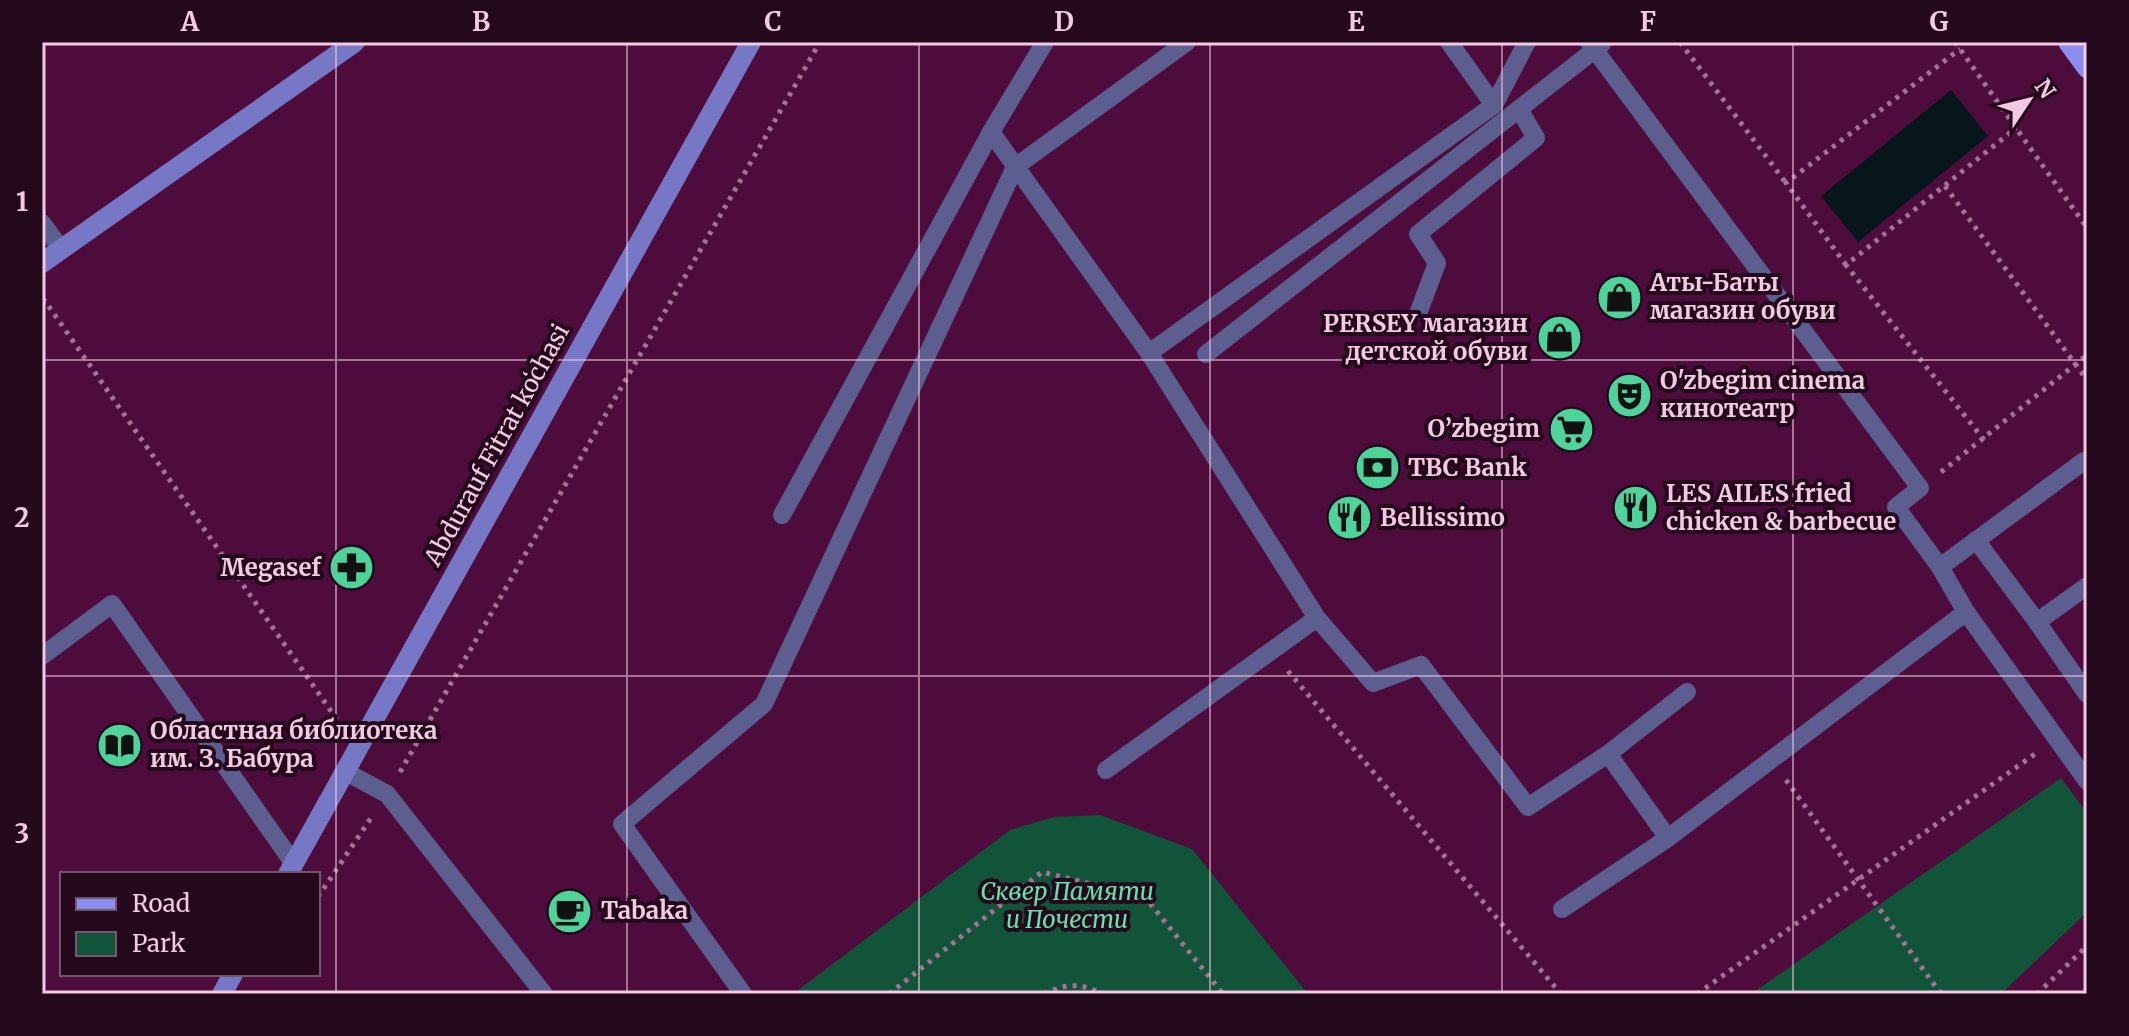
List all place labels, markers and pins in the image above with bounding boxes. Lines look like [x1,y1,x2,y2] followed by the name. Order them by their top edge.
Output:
[1649,267,1836,326] place label: Аты-Баты магазин обуви
[1595,273,1643,321] shop icon: Аты-Баты магазин обуви
[1323,308,1528,367] place label: PERSEY магазин детской обуви
[1535,314,1583,362] shop icon: PERSEY магазин детской обуви
[1660,365,1865,424] place label: O'zbegim cinema кинотеатр
[1605,371,1653,419] theatre icon: O'zbegim cinema кинотеатр
[1547,405,1595,453] supermarket icon: O’zbegim
[1427,413,1540,444] place label: O’zbegim
[1353,444,1401,492] bank icon: TBC Bank
[1408,452,1527,483] place label: TBC Bank
[1666,478,1896,537] place label: LES AILES fried chicken & barbecue
[1611,484,1659,532] restaurant icon: LES AILES fried chicken & barbecue
[1325,494,1373,542] restaurant icon: Bellissimo
[1380,502,1505,533] place label: Bellissimo
[328,544,376,592] pharmacy icon: Megasef
[220,552,322,583] place label: Megasef
[150,715,437,774] place label: Областная библиотека им. З. Бабура
[95,721,143,769] library icon: Областная библиотека им. З. Бабура
[546,887,594,935] cafe icon: Tabaka
[601,895,688,926] place label: Tabaka

